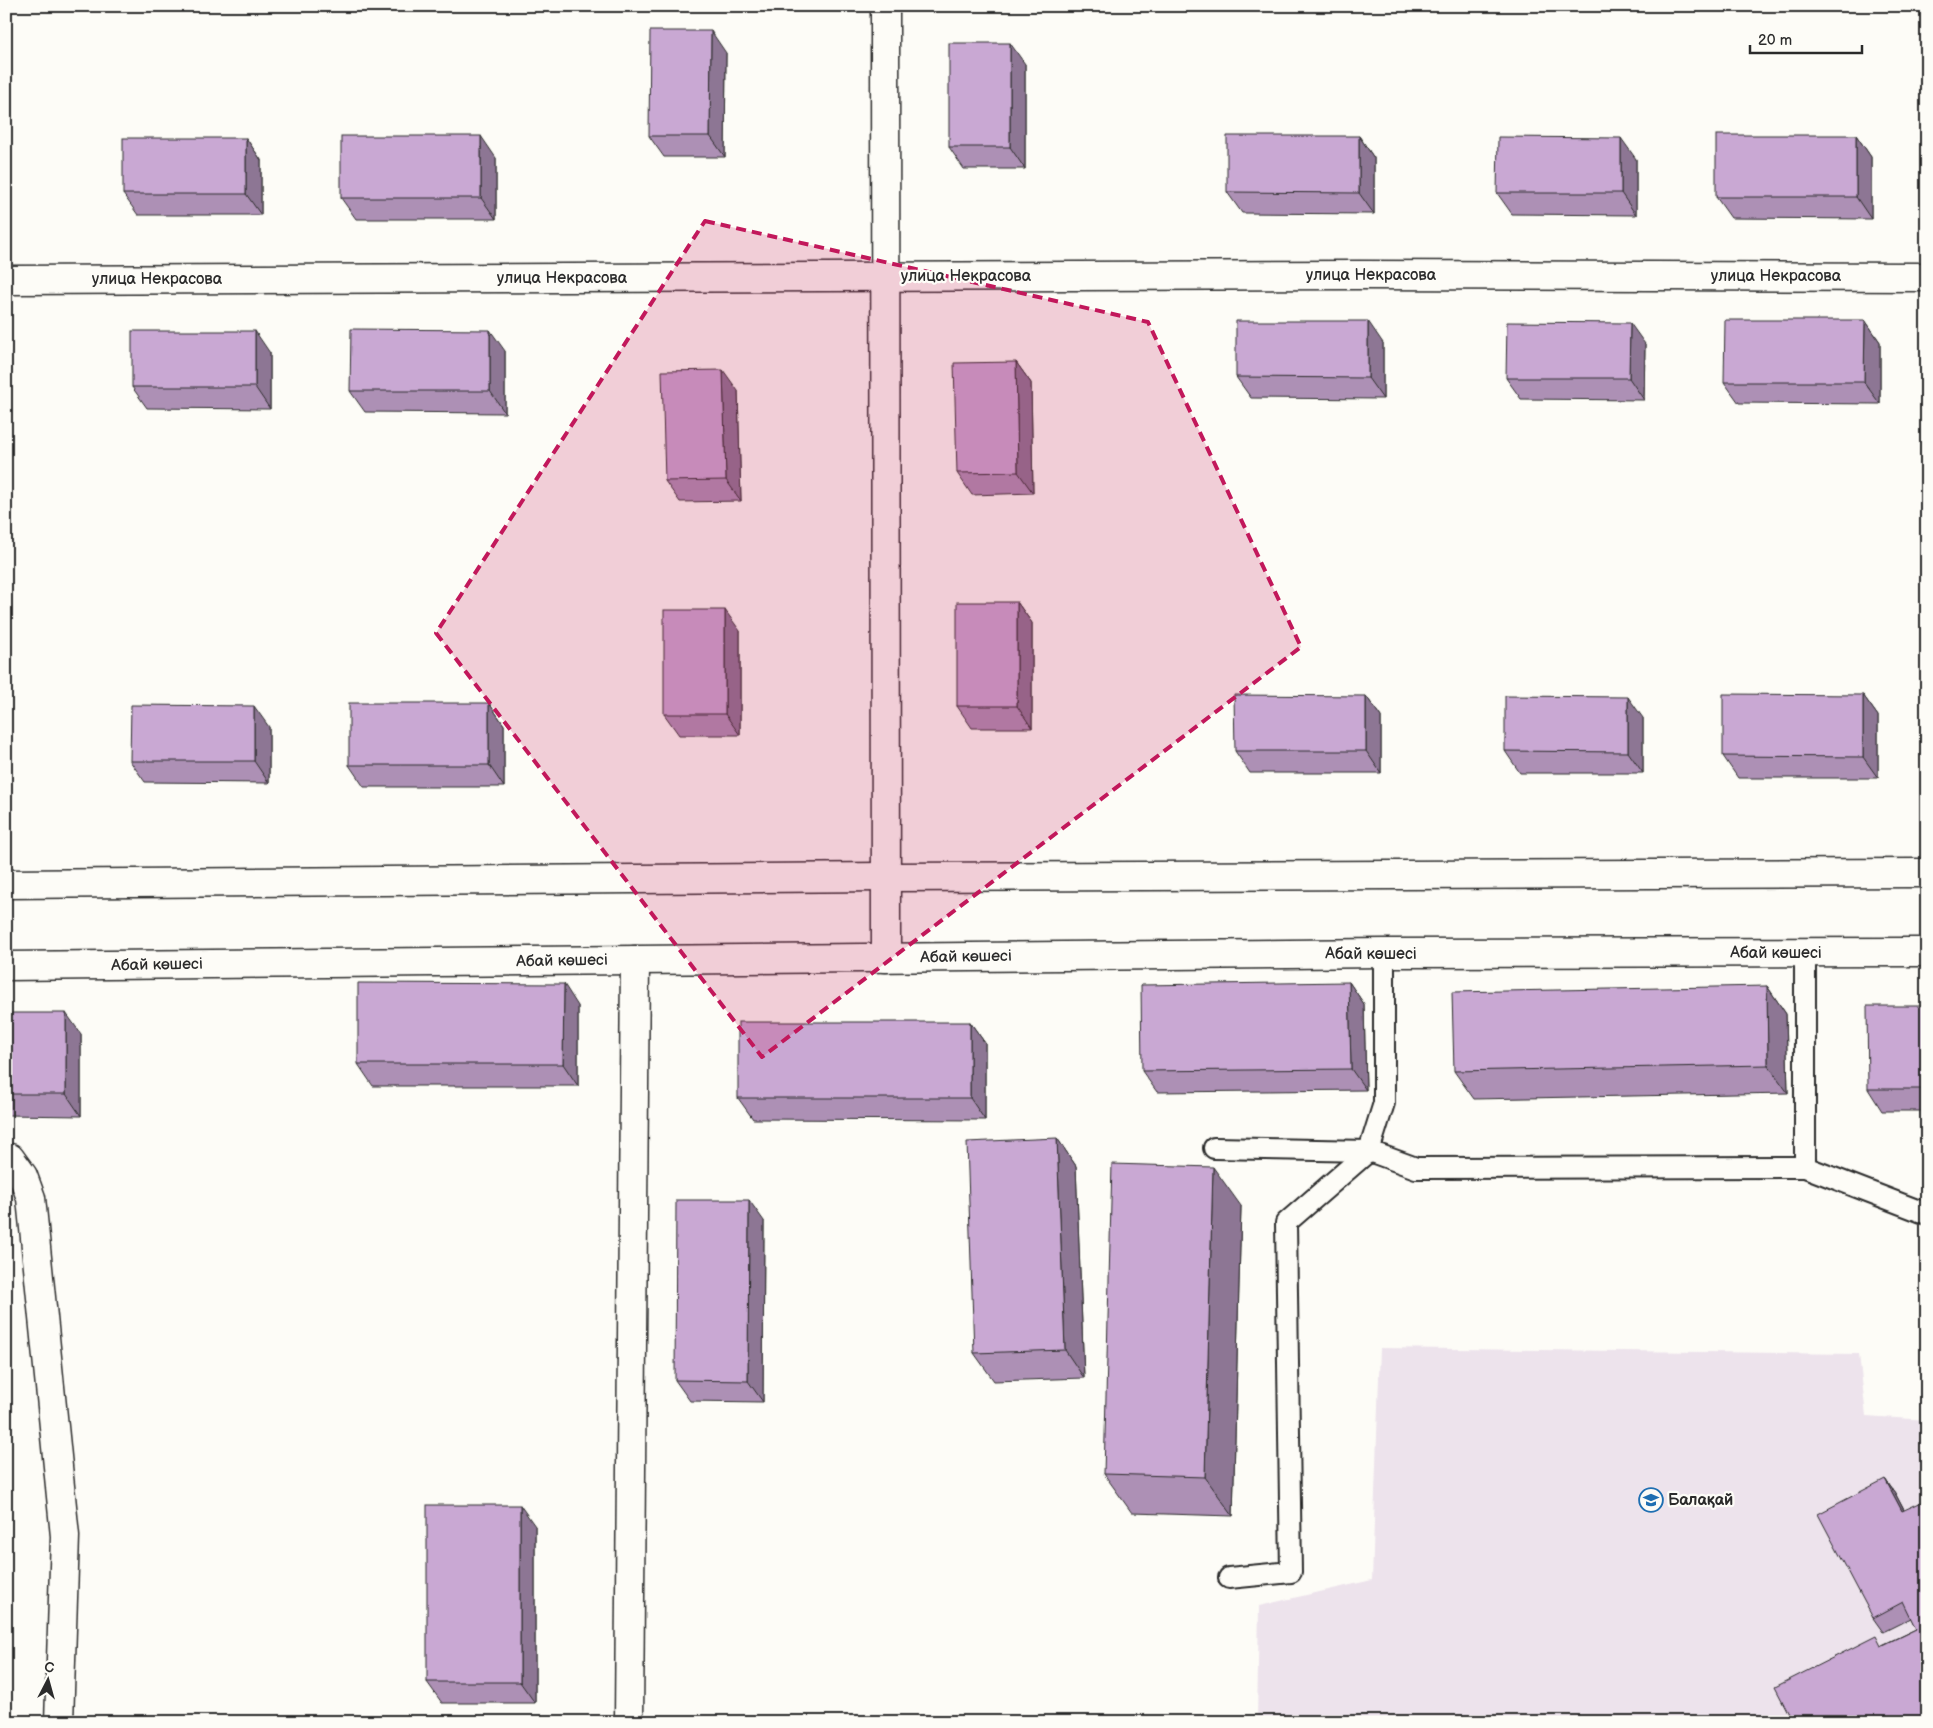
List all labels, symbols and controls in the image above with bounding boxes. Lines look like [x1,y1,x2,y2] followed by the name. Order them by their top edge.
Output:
[1750,22,1863,54] scale bar
[1758,31,1792,50] text: 20 m
[1306,266,1437,285] street label: улица Некрасова
[901,267,1032,286] street label: улица Некрасова
[1711,267,1842,286] street label: улица Некрасова
[497,269,628,288] street label: улица Некрасова
[92,270,223,289] street label: улица Некрасова
[1729,944,1822,963] street label: Абай көшесі
[1324,945,1417,964] street label: Абай көшесі
[919,947,1012,967] street label: Абай көшесі
[515,951,608,971] street label: Абай көшесі
[110,955,203,975] street label: Абай көшесі
[1638,1487,1664,1513] school or university icon: Балақай
[1668,1491,1733,1510] place label: Балақай
[22,1656,72,1706] north arrow
[44,1659,55,1677] text: С

